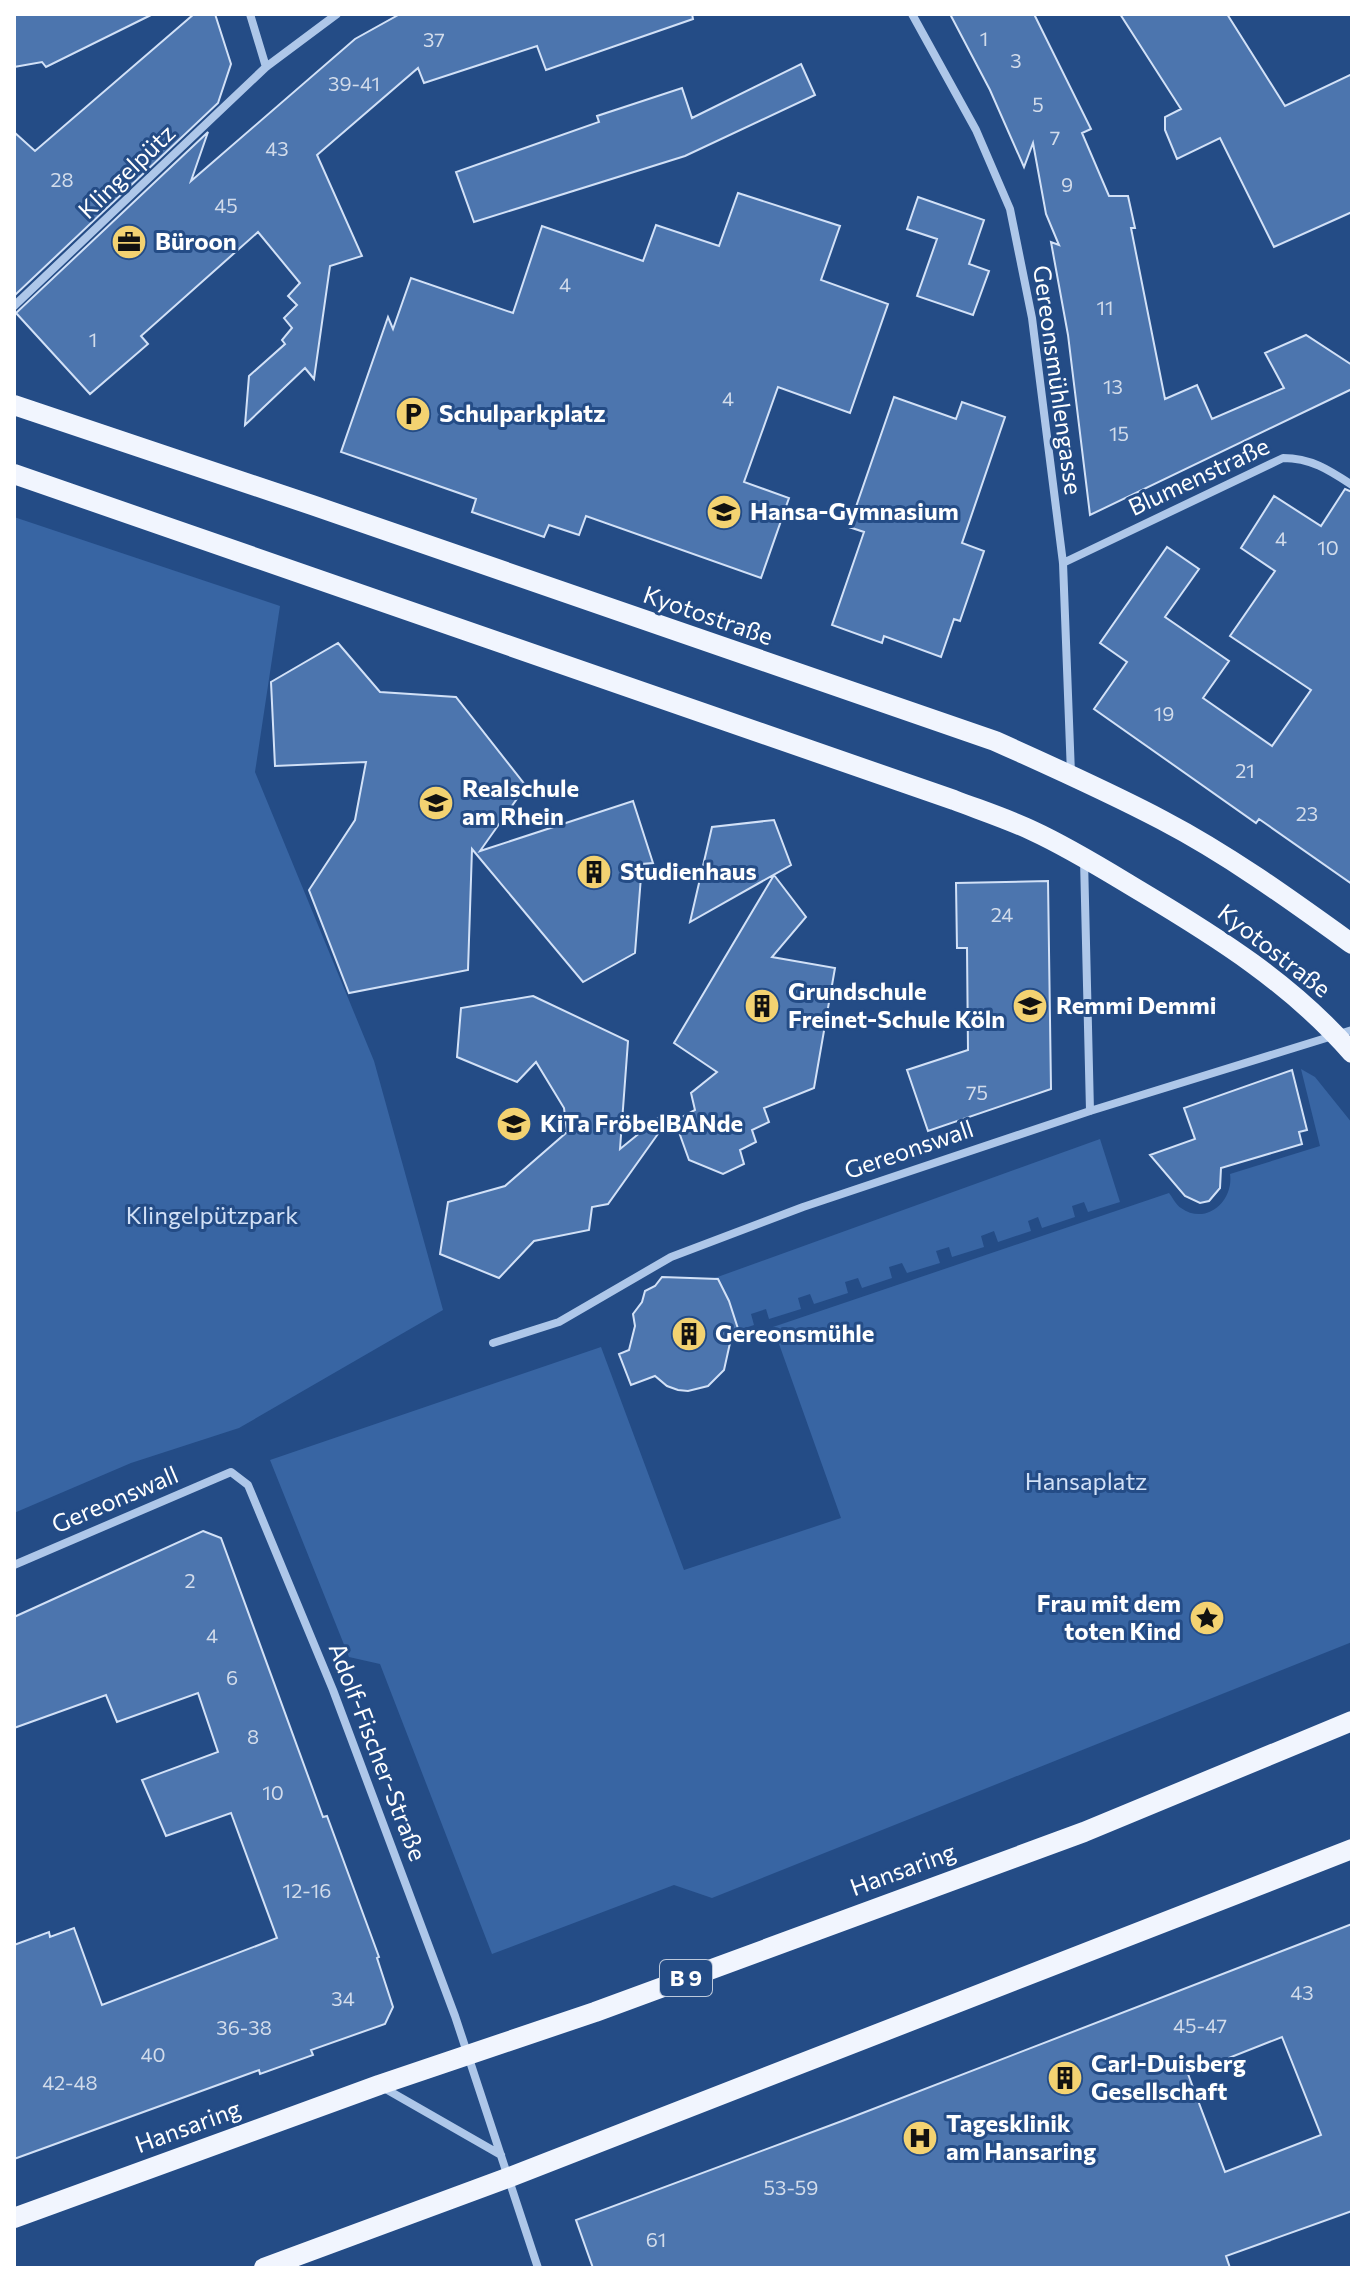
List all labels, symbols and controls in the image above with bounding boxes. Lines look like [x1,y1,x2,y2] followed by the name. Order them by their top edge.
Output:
[980,26,988,50] house number: 1
[423,27,445,51] house number: 37
[1010,48,1022,72] house number: 3
[328,71,380,95] house number: 39-41
[1032,92,1044,116] house number: 5
[72,118,180,224] street label: Klingelpütz
[1050,125,1060,149] house number: 7
[265,136,289,160] house number: 43
[50,167,74,191] house number: 28
[1061,172,1073,196] house number: 9
[214,193,238,217] house number: 45
[110,223,148,261] office icon: Büroon
[155,226,237,255] place label: Büroon
[1028,263,1089,496] street label: Gereonsmühlengasse
[559,272,571,296] house number: 4
[1096,295,1114,319] house number: 11
[89,327,97,351] house number: 1
[1103,374,1123,398] house number: 13
[722,386,734,410] house number: 4
[394,395,432,433] parking icon: Schulparkplatz
[439,398,606,427] place label: Schulparkplatz
[1109,421,1129,445] house number: 15
[1123,430,1273,521] street label: Blumenstraße
[705,493,743,531] school or university icon: Hansa-Gymnasium
[750,496,959,525] place label: Hansa-Gymnasium
[1275,526,1287,550] house number: 4
[1317,535,1339,559] house number: 10
[640,579,777,650] street label: Kyotostraße
[1154,701,1174,725] house number: 19
[1235,758,1255,782] house number: 21
[462,773,579,830] place label: Realschule am Rhein
[417,784,455,822] school or university icon: Realschule am Rhein
[1296,801,1318,825] house number: 23
[575,853,613,891] building icon: Studienhaus
[620,856,757,885] place label: Studienhaus
[1213,897,1337,1003] street label: Kyotostraße
[991,902,1013,926] house number: 24
[788,976,1005,1033] place label: Grundschule Freinet-Schule Köln
[743,987,781,1025] building icon: Grundschule Freinet-Schule Köln
[1011,987,1049,1025] school or university icon: Remmi Demmi
[1056,990,1216,1019] place label: Remmi Demmi
[966,1080,988,1104] house number: 75
[495,1105,533,1143] school or university icon: KiTa FröbelBANde
[540,1108,743,1137] place label: KiTa FröbelBANde
[840,1113,977,1184] street label: Gereonswall
[126,1200,298,1229] park label: Klingelpützpark
[670,1315,708,1353] building icon: Gereonsmühle
[715,1318,874,1347] place label: Gereonsmühle
[47,1459,182,1538] street label: Gereonswall
[1025,1466,1147,1495] park label: Hansaplatz
[184,1568,196,1592] house number: 2
[1037,1588,1181,1645] place label: Frau mit dem toten Kind
[1188,1599,1226,1637] place icon: Frau mit dem toten Kind
[206,1623,218,1647] house number: 4
[323,1638,433,1865] street label: Adolf-Fischer-Straße
[226,1665,238,1689] house number: 6
[247,1724,259,1748] house number: 8
[262,1780,284,1804] house number: 10
[846,1836,959,1901] street label: Hansaring
[283,1878,331,1902] house number: 12-16
[660,1960,712,1996] road number: B 9
[1290,1980,1314,2004] house number: 43
[331,1986,355,2010] house number: 34
[1173,2013,1227,2037] house number: 45-47
[216,2015,272,2039] house number: 36-38
[140,2042,166,2066] house number: 40
[1091,2048,1246,2105] place label: Carl-Duisberg Gesellschaft
[1046,2059,1084,2097] building icon: Carl-Duisberg Gesellschaft
[42,2070,98,2094] house number: 42-48
[131,2093,244,2158] street label: Hansaring
[946,2108,1096,2165] place label: Tagesklinik am Hansaring
[901,2119,939,2157] hospital icon: Tagesklinik am Hansaring
[764,2175,818,2199] house number: 53-59
[646,2227,666,2251] house number: 61

